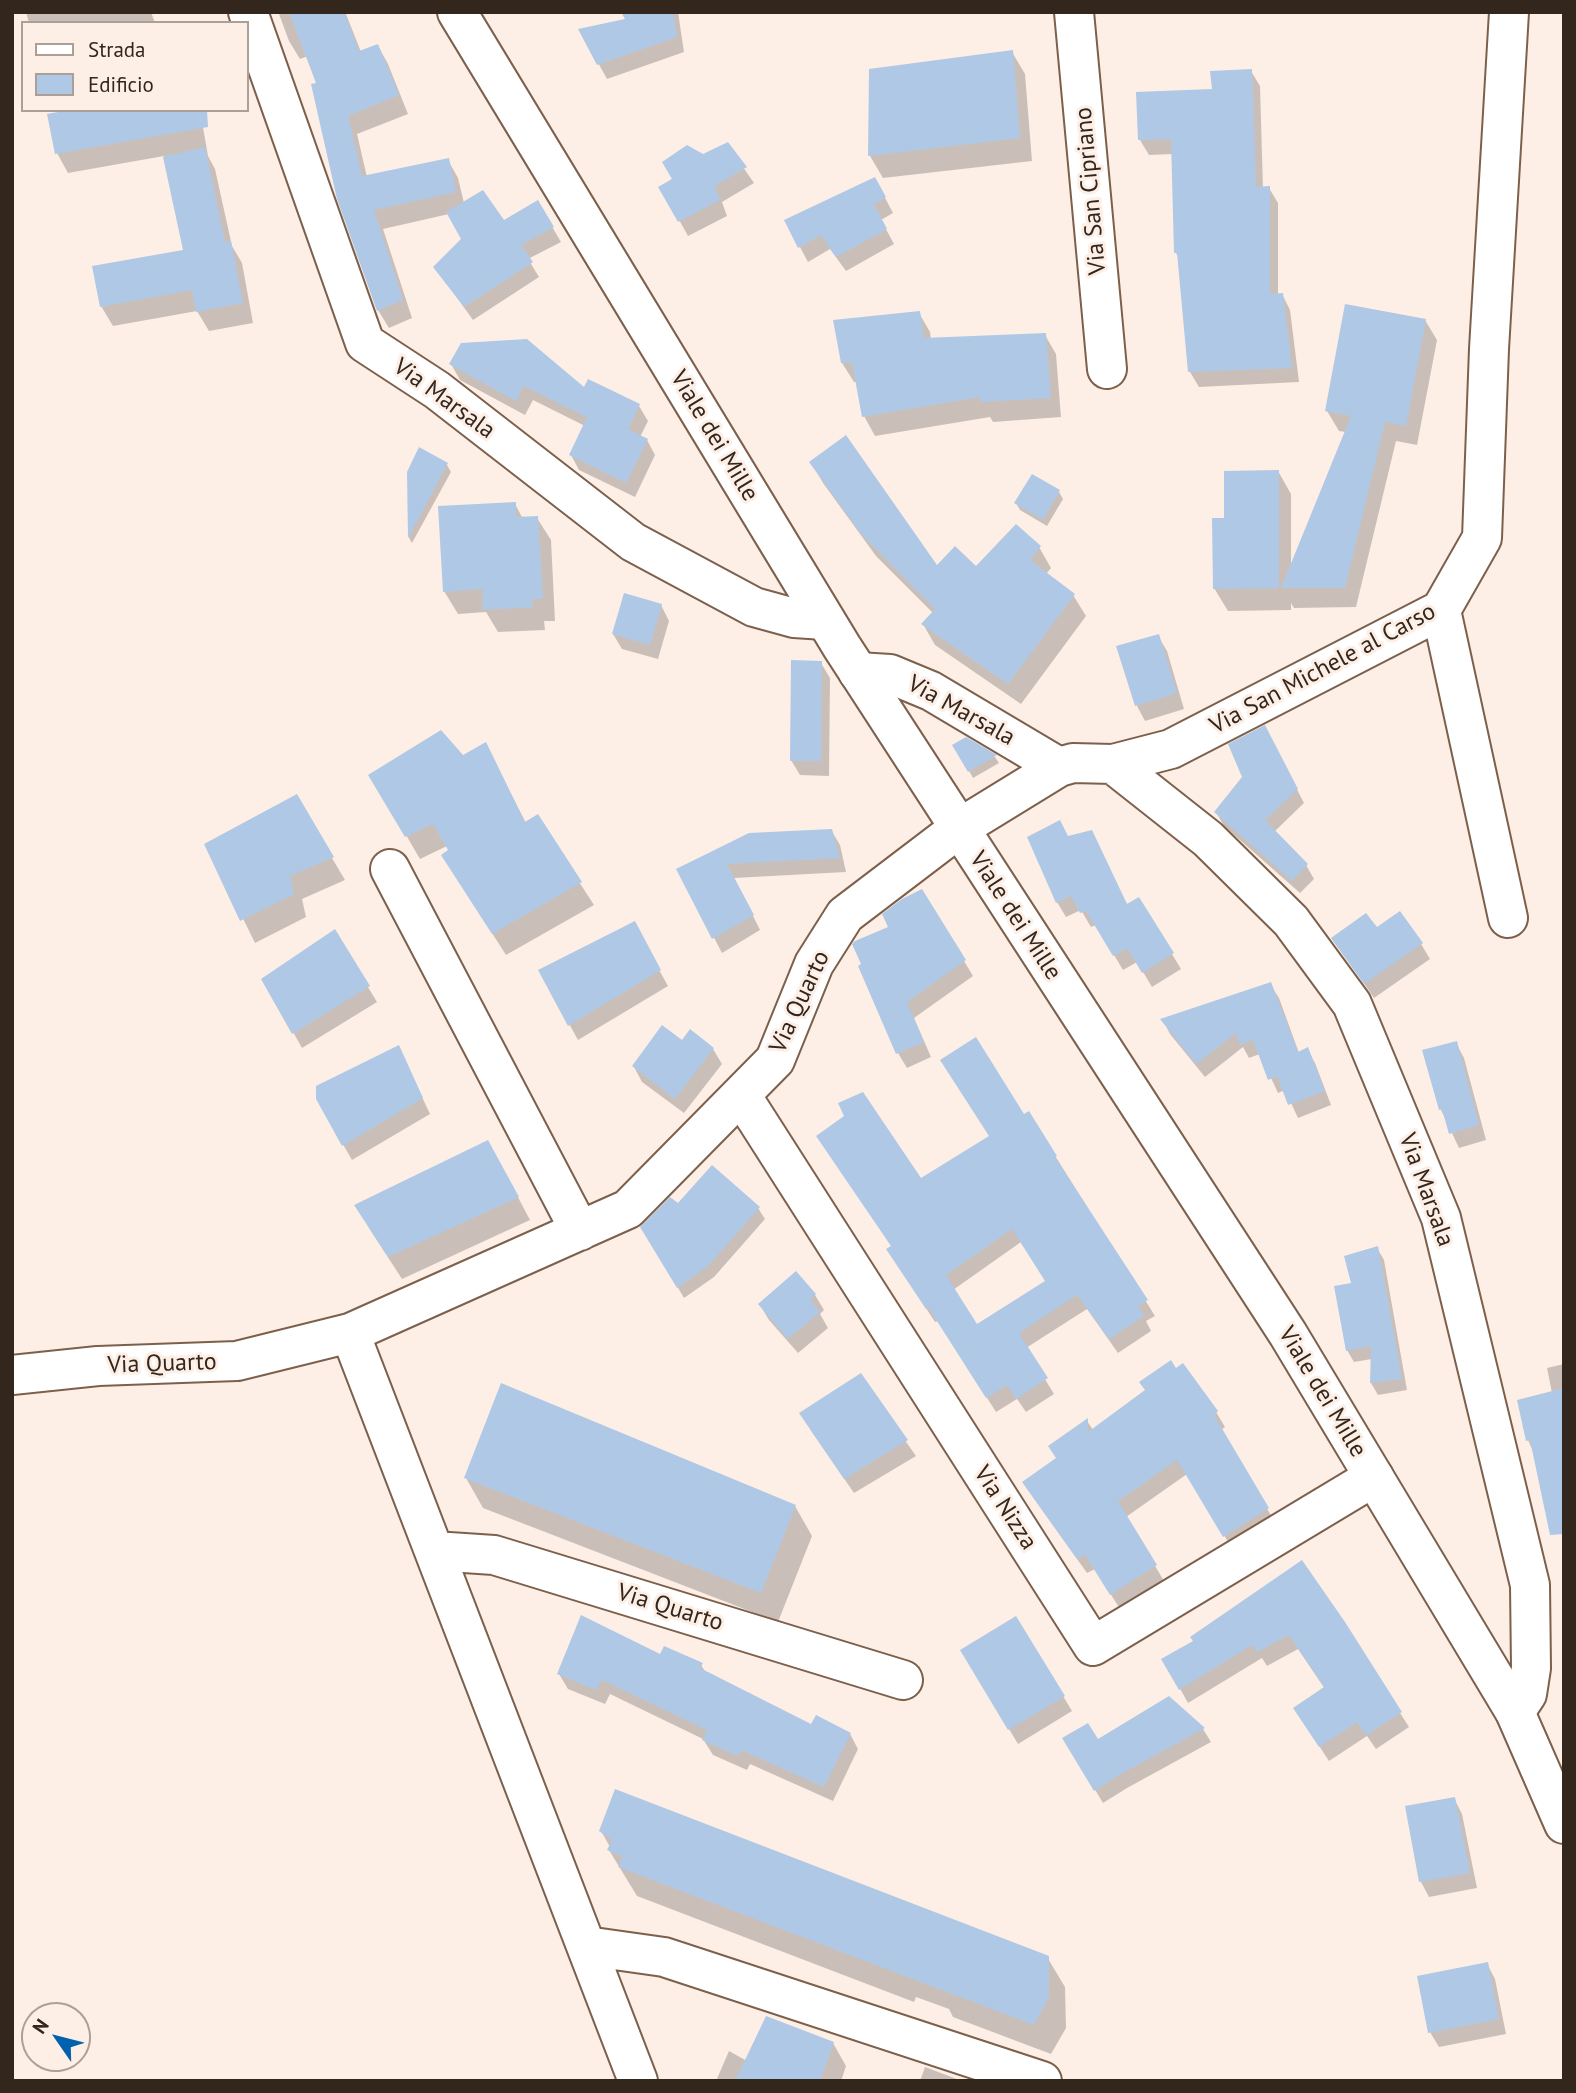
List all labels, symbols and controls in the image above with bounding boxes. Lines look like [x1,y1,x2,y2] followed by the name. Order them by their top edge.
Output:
[21,21,248,112] legend
[88,36,146,63] text: Strada
[88,71,154,98] text: Edificio
[1069,106,1113,276] street label: Via San Cipriano
[388,353,500,445] street label: Via Marsala
[664,366,764,506] street label: Viale dei Mille
[1205,597,1441,741] street label: Via San Michele al Carso
[902,670,1020,752] street label: Via Marsala
[963,846,1067,986] street label: Viale dei Mille
[764,946,836,1058] street label: Via Quarto
[1392,1129,1460,1251] street label: Via Marsala
[1272,1322,1372,1462] street label: Viale dei Mille
[107,1348,217,1380] street label: Via Quarto
[967,1461,1043,1555] street label: Via Nizza
[614,1578,726,1638] street label: Via Quarto
[21,2002,91,2072] north arrow
[27,2014,54,2038] text: N

